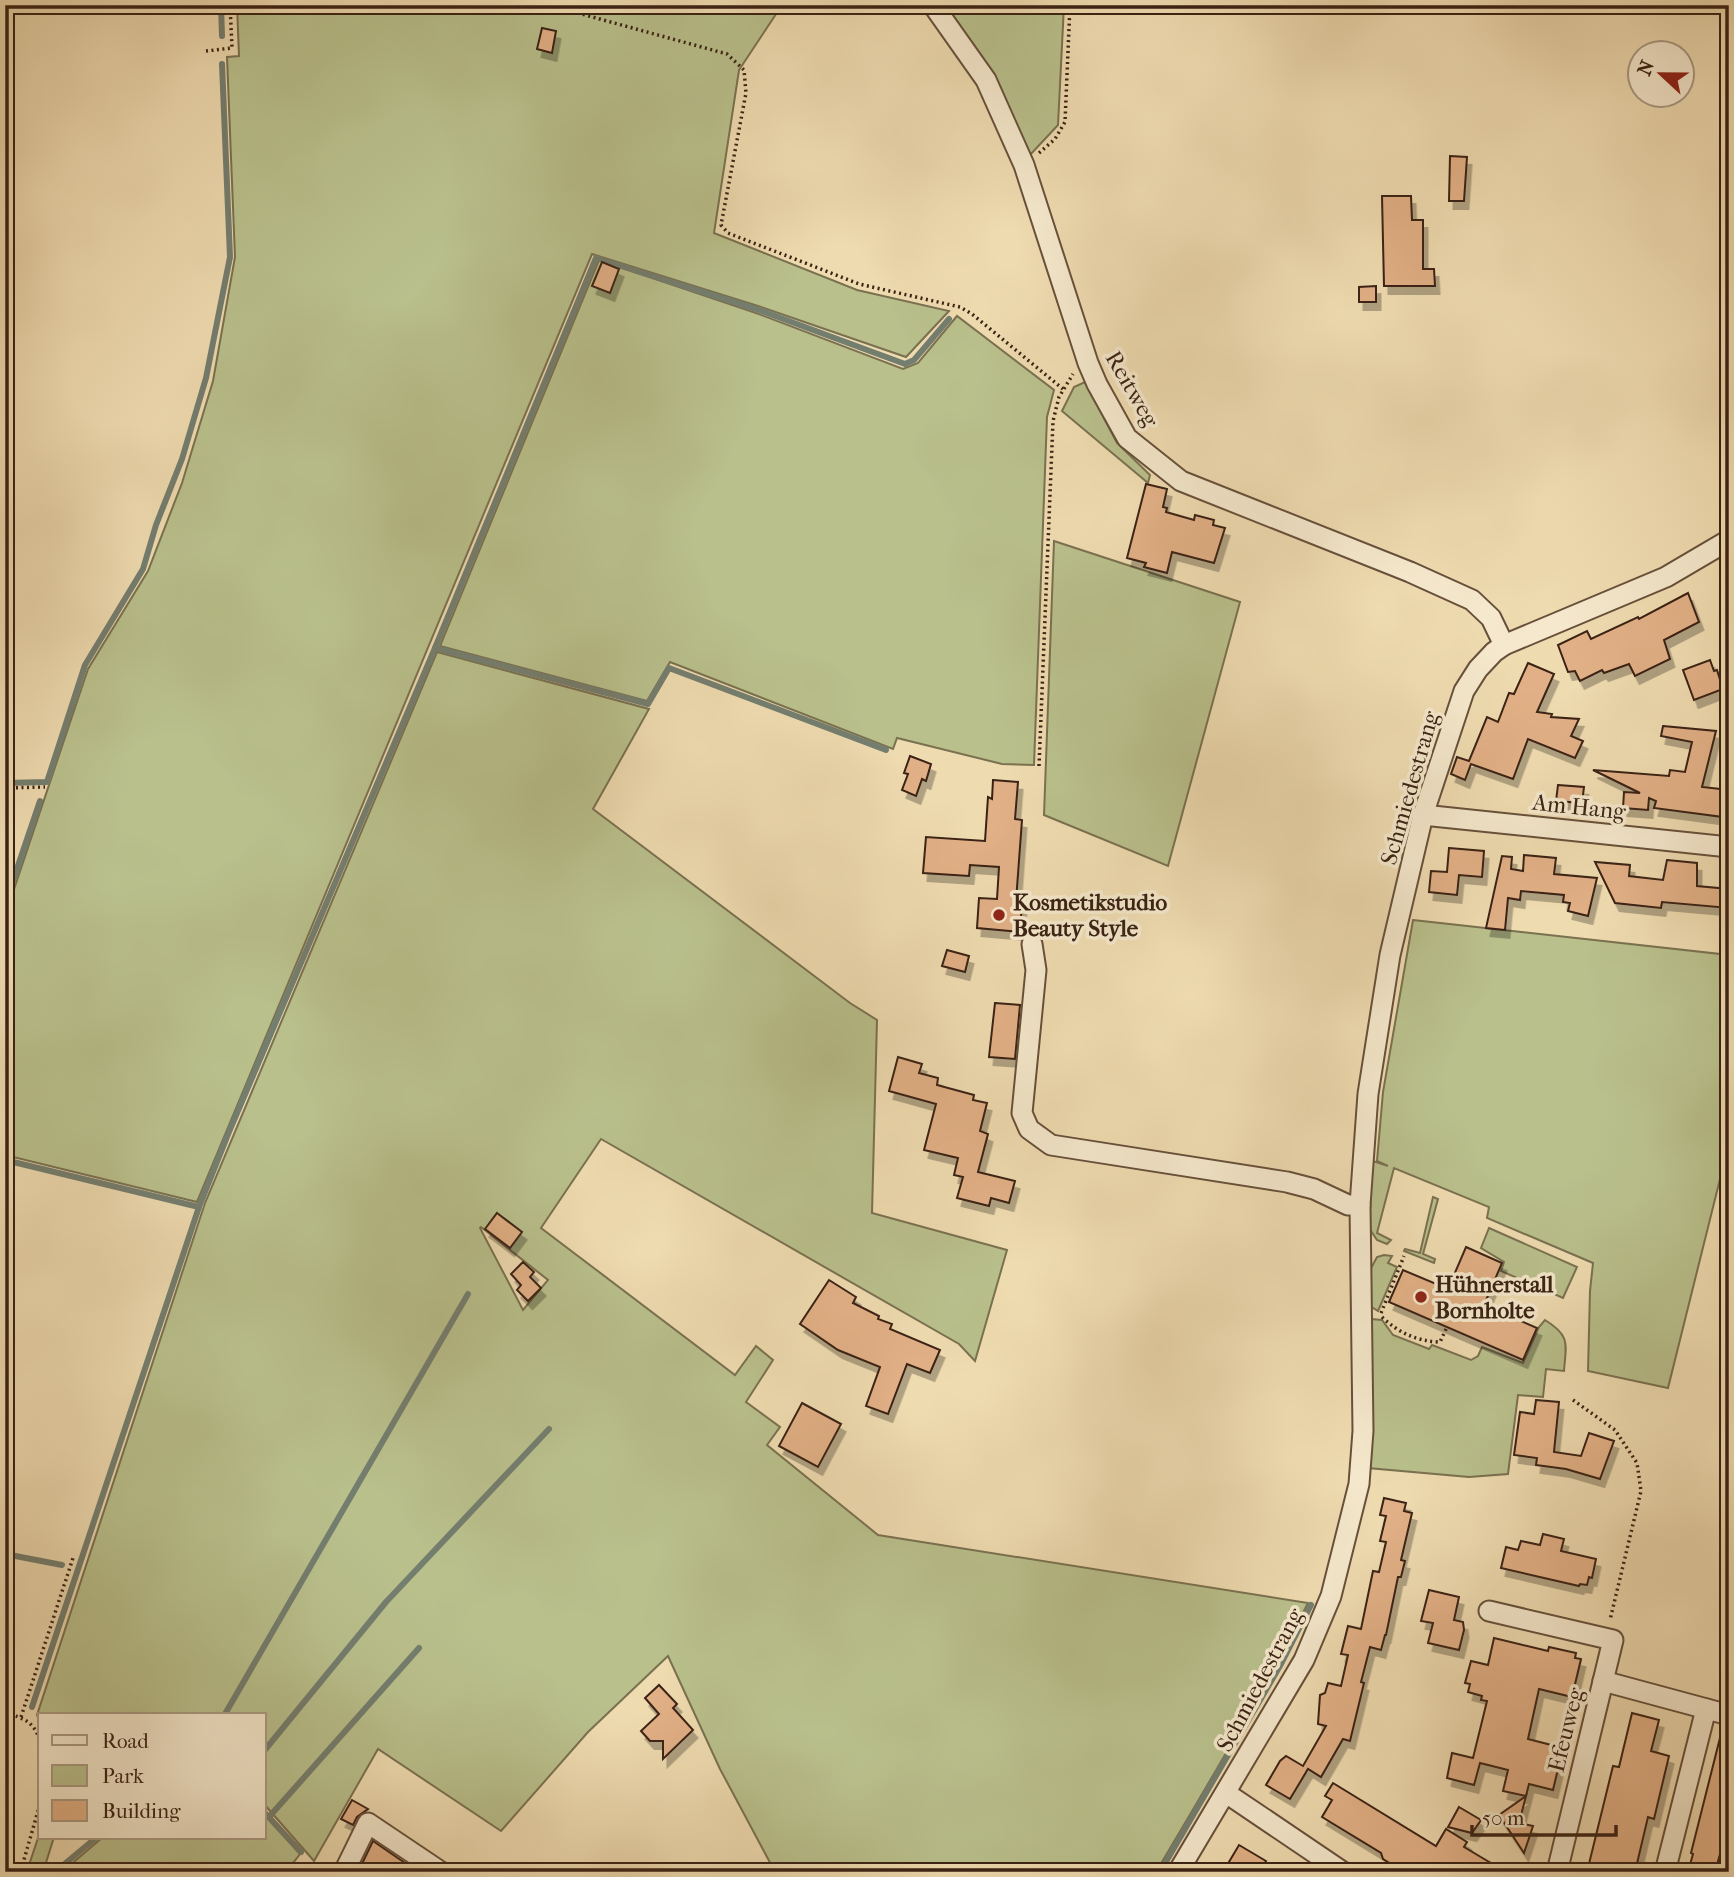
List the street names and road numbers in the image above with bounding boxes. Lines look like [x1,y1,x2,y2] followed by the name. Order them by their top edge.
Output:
[1100,346,1165,432] street label: Reitweg
[1375,707,1445,868] street label: Schmiedestrang
[1530,789,1628,825] street label: Am Hang
[1211,1603,1309,1756] street label: Schmiedestrang
[1543,1684,1590,1775] street label: Efeuweg

